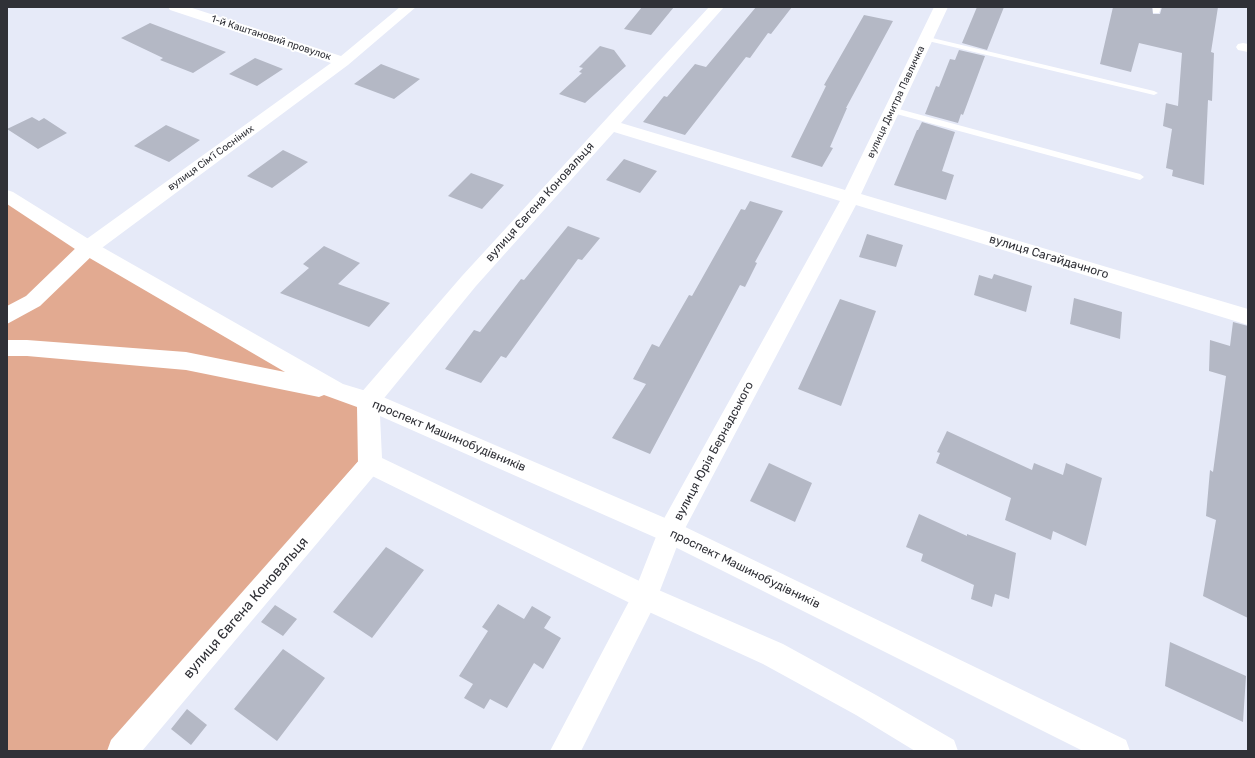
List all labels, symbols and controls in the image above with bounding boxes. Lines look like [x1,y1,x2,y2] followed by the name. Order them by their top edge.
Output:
[209,13,333,63] street label: 1-й Каштановий провулок
[865,44,927,160] street label: вулиця Дмитра Павличка
[166,123,256,193] street label: вулиця Сім’ї Сосніних
[483,139,597,265] street label: вулиця Євгена Коновальця
[987,232,1111,282] street label: вулиця Сагайдачного
[671,379,757,523] street label: вулиця Юрія Бернадського
[370,397,528,475] street label: проспект Машинобудівників
[668,526,822,612] street label: проспект Машинобудівників
[180,534,312,682] street label: вулиця Євгена Коновальця

